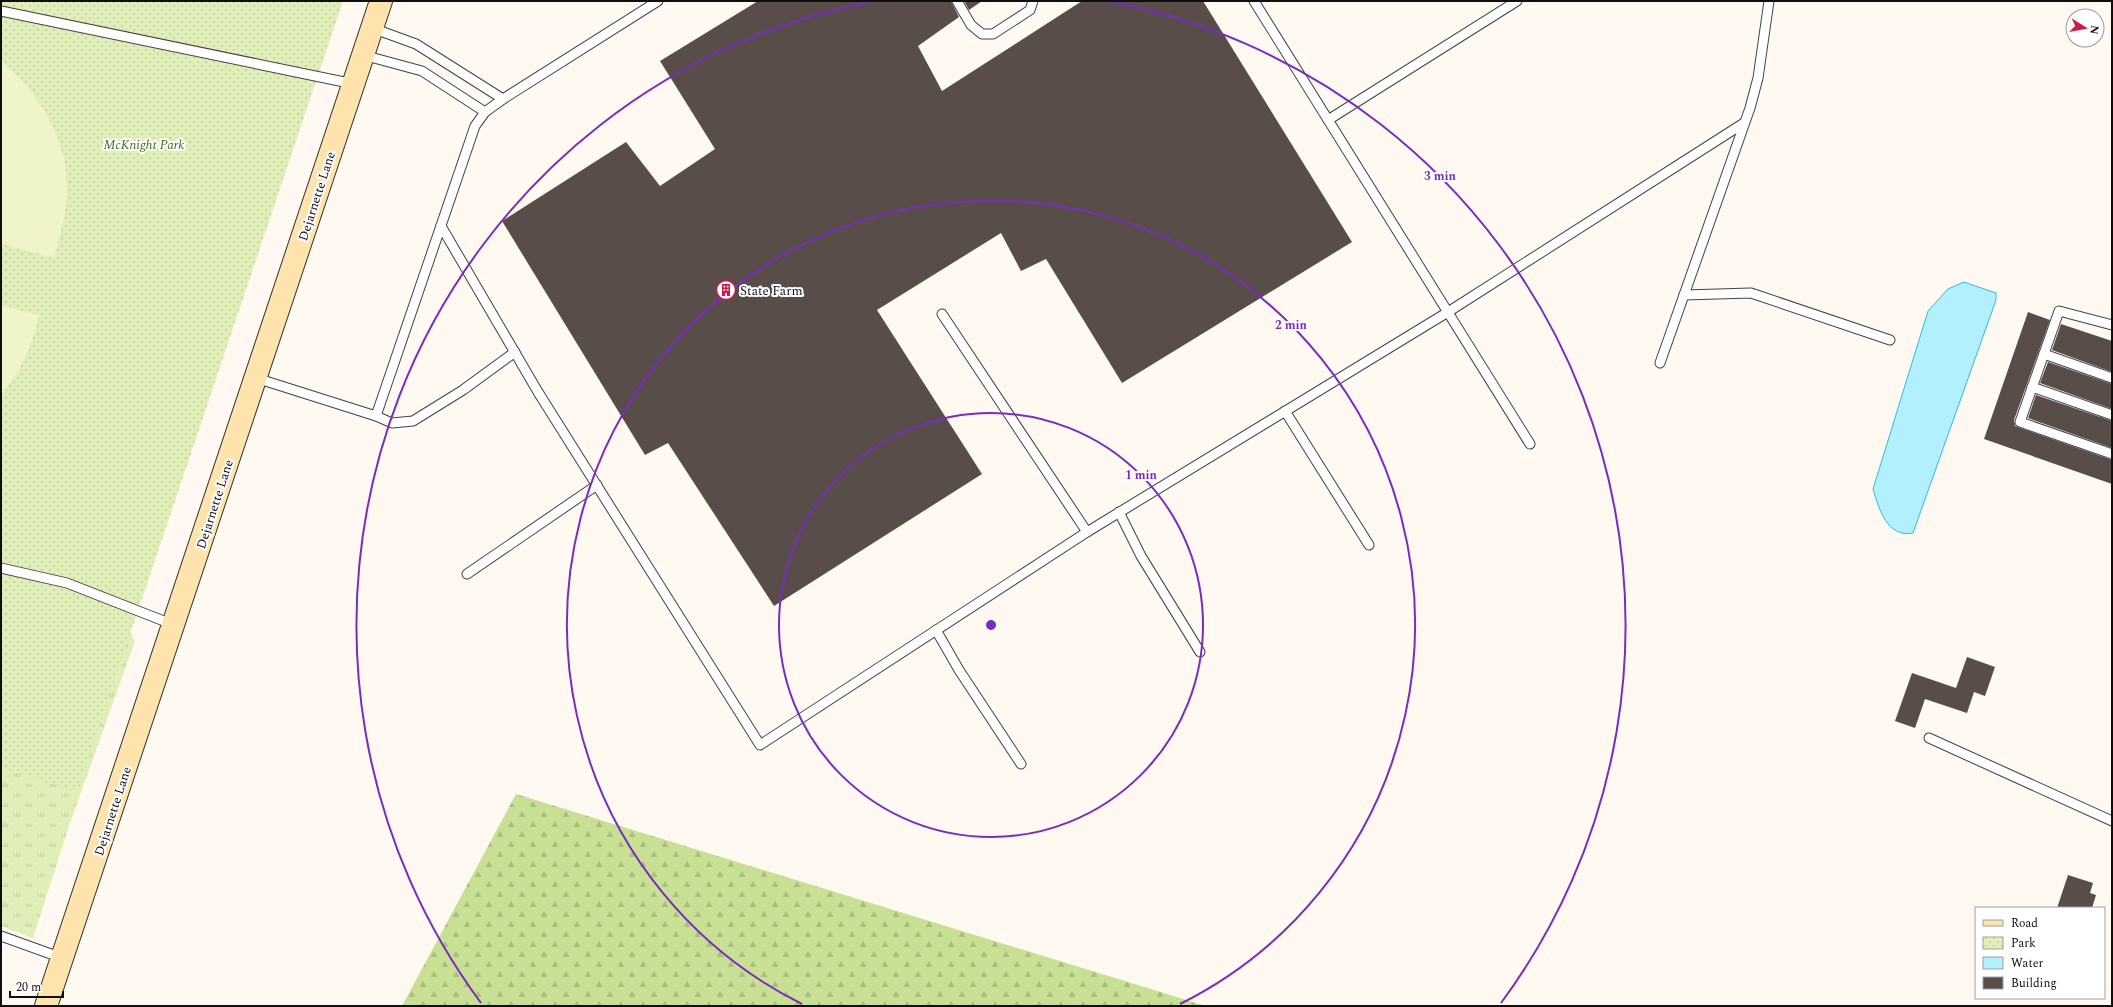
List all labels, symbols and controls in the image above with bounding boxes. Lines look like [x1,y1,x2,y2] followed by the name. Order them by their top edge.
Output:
[2065,8,2105,48] north arrow
[2085,24,2104,36] text: N
[104,135,184,155] park label: McKnight Park
[293,149,341,244] street label: Dejarnette Lane
[1424,167,1457,186] text: 3 min
[715,279,737,301] building icon: State Farm
[740,281,803,301] place label: State Farm
[1275,316,1308,335] text: 2 min
[191,457,239,552] street label: Dejarnette Lane
[1125,466,1158,485] text: 1 min
[984,618,998,632] centre of rings
[89,764,137,859] street label: Dejarnette Lane
[1975,907,2105,999] legend
[2011,914,2038,933] text: Road
[2011,934,2036,953] text: Park
[2011,954,2043,973] text: Water
[10,973,63,999] scale bar
[2011,974,2057,993] text: Building
[16,978,41,997] text: 20 m

